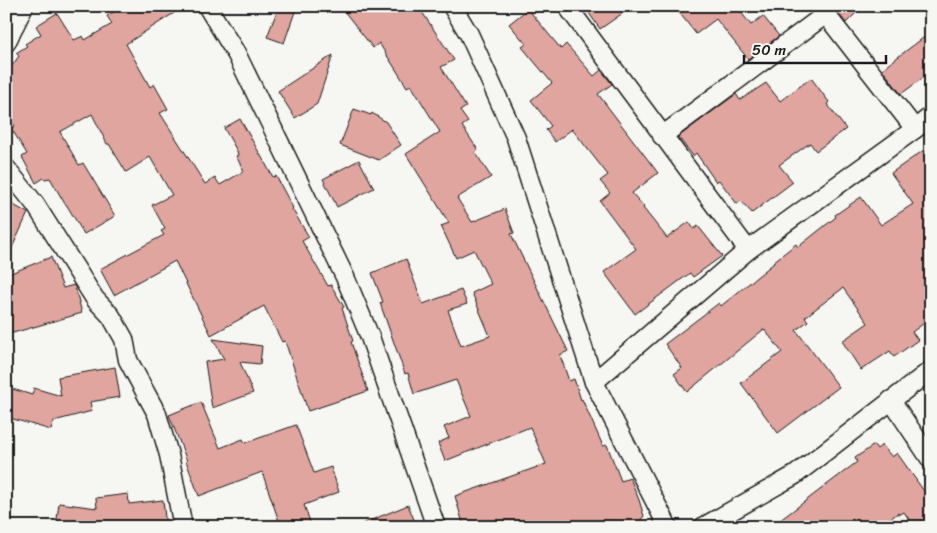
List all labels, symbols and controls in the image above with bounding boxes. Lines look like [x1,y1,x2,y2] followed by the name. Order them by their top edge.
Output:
[744,32,887,64] scale bar
[752,37,787,63] text: 50 m

